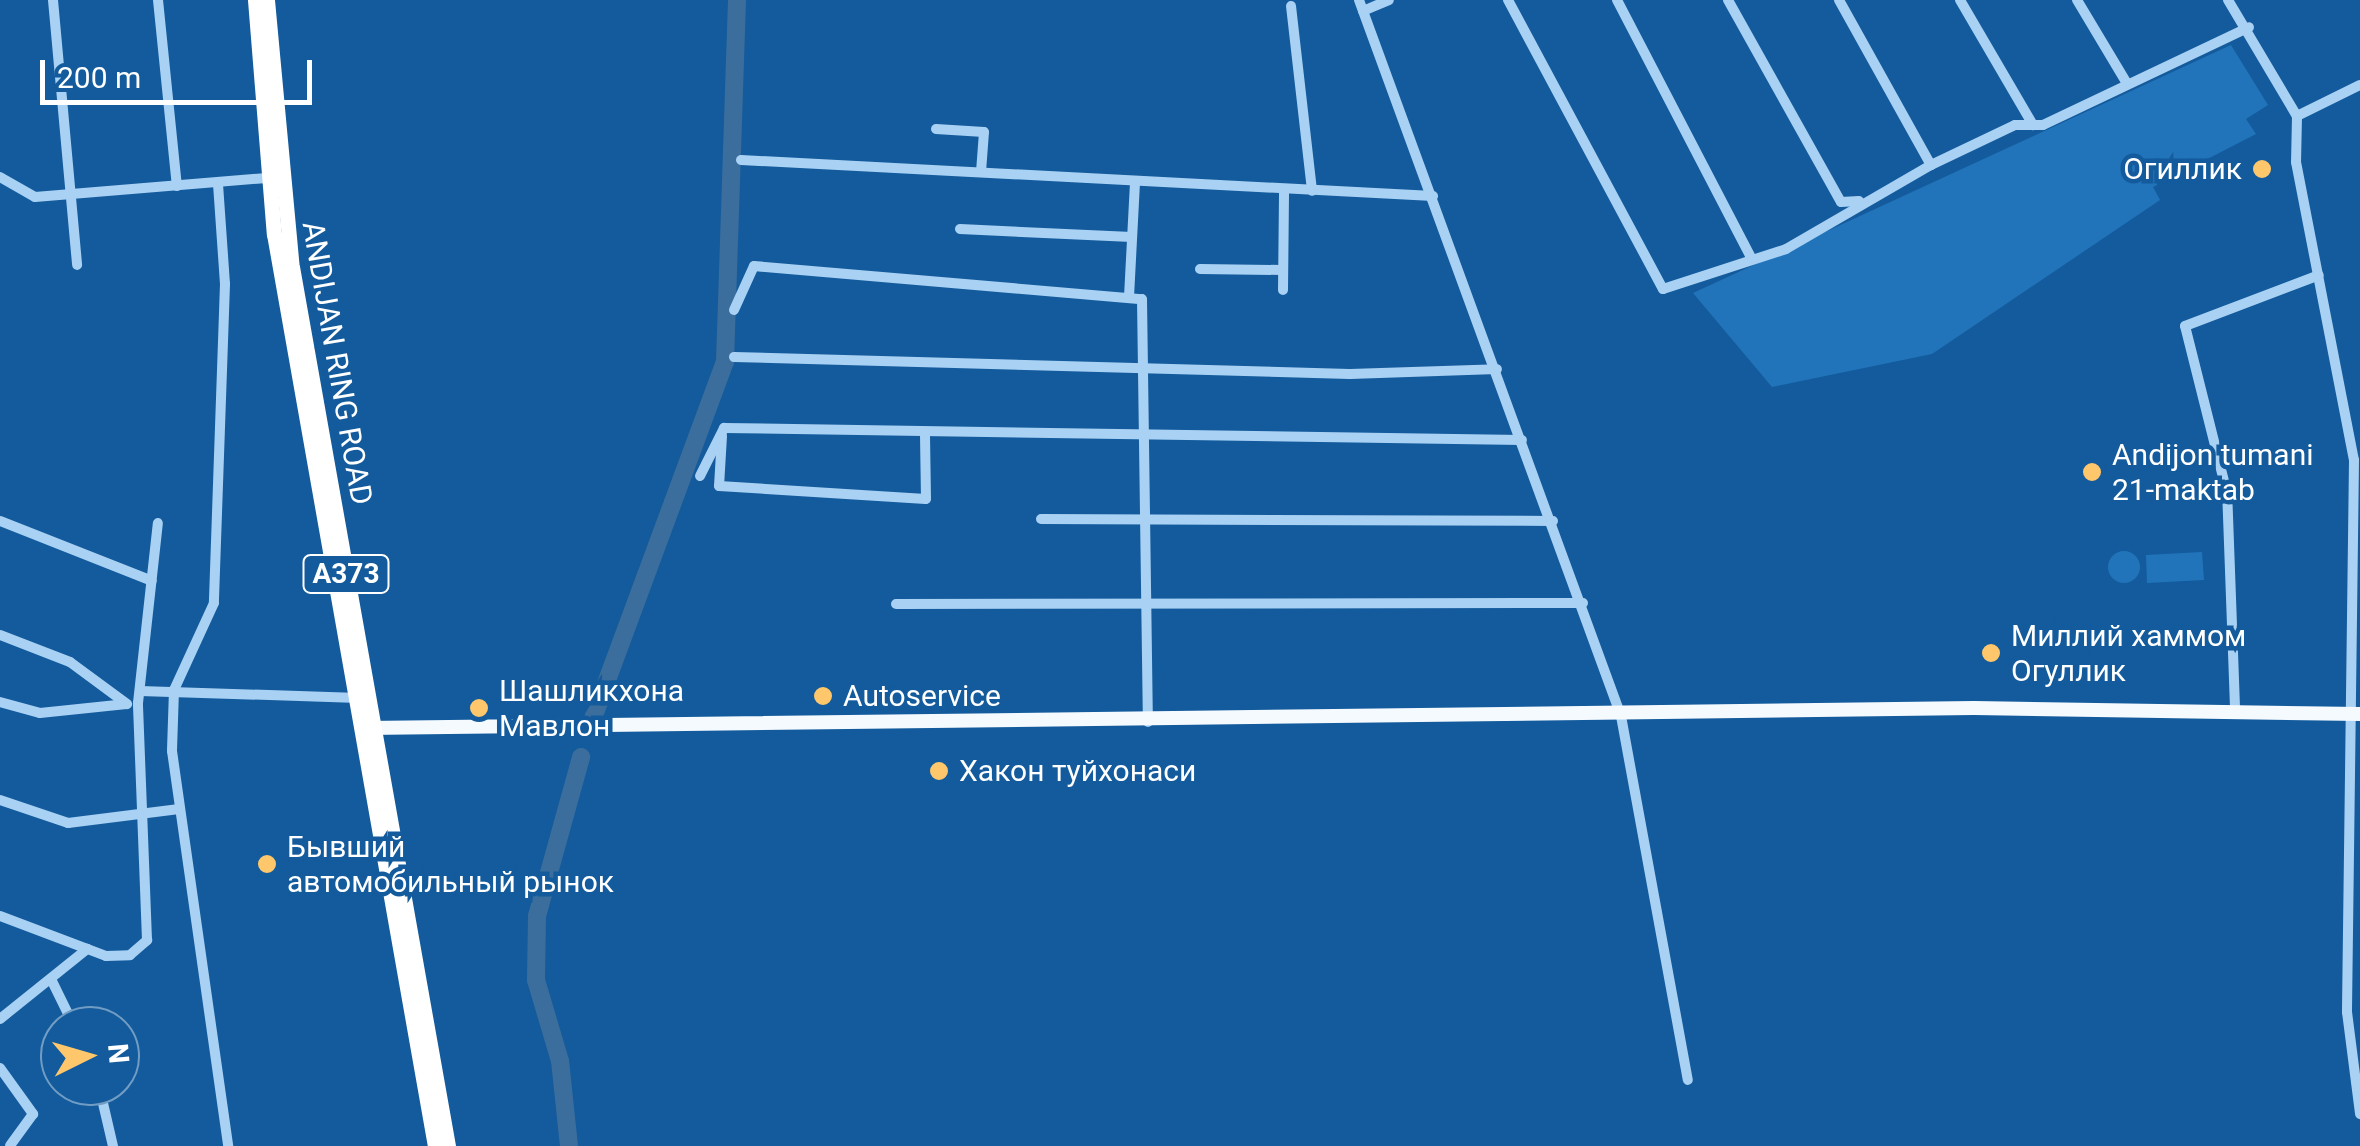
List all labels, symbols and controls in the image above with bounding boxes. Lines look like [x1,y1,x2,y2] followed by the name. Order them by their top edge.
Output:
[45,40,318,102] scale bar
[57,60,141,95] text: 200 m
[2123,151,2242,187] place label: Огиллик
[2251,158,2273,180] marker: Огиллик
[294,218,380,508] street label: ANDIJAN RING ROAD
[2112,437,2313,508] place label: Andijon tumani 21-maktab
[2081,461,2103,483] marker: Andijon tumani 21-maktab
[301,551,391,597] road number: A373
[2011,618,2246,688] place label: Миллий хаммом Огуллик
[1980,642,2002,664] marker: Миллий хаммом Огуллик
[499,673,684,744] place label: Шашликхона Мавлон
[843,678,1001,714] place label: Autoservice
[812,685,834,707] marker: Autoservice
[468,697,490,719] marker: Шашликхона Мавлон
[959,753,1196,789] place label: Хакон туйхонаси
[928,760,950,782] marker: Хакон туйхонаси
[287,829,614,900] place label: Бывший автомобильный рынок
[256,853,278,875] marker: Бывший автомобильный рынок
[40,1006,140,1106] north arrow
[101,1042,136,1065] text: N

